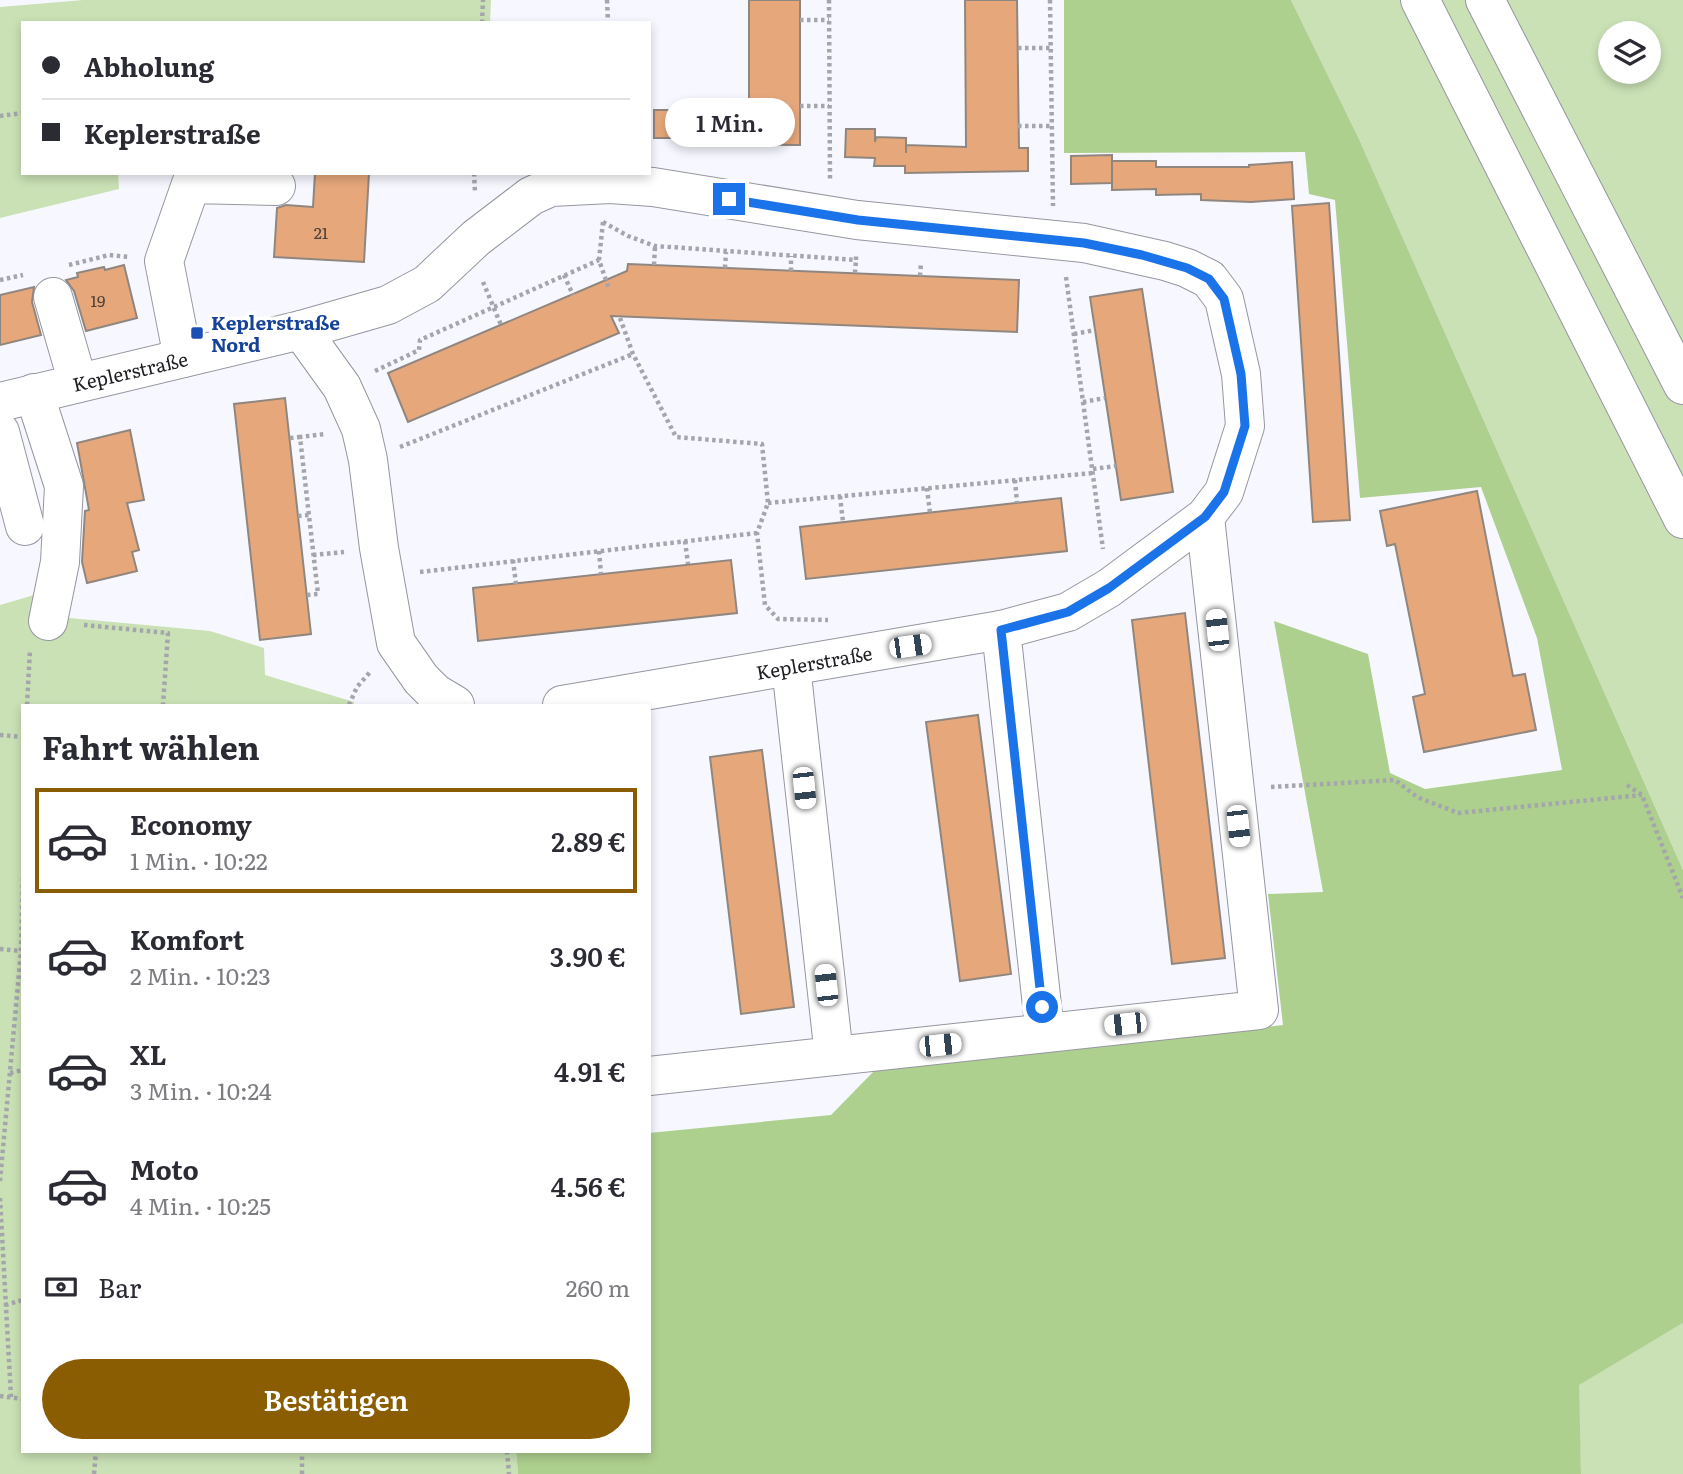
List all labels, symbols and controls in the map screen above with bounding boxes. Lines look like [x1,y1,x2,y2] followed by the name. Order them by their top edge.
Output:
[1598,21,1661,84] map controls
[1598,21,1661,84] button: layers
[84,46,214,85] text: Abholung
[664,97,794,146] callout: 1 Min.
[696,105,764,139] text: 1 Min.
[84,113,261,152] text: Keplerstraße
[713,183,745,215] route end
[314,220,329,244] house number: 21
[91,288,105,312] house number: 19
[211,308,340,358] place label: Keplerstraße Nord
[189,325,205,341] marker: Keplerstraße Nord
[70,344,191,398] street label: Keplerstraße
[1205,608,1230,652] car
[888,633,933,659] car
[754,638,874,686] street label: Keplerstraße
[42,722,260,770] text: Fahrt wählen
[792,766,817,810] car
[130,804,252,843] text: Economy
[1226,804,1251,848] car
[46,809,109,872] icon: car
[551,821,626,860] text: 2.89 €
[130,843,268,877] text: 1 Min. · 10:22
[130,919,244,958] text: Komfort
[46,924,109,987] icon: car
[550,936,626,975] text: 3.90 €
[130,958,271,992] text: 2 Min. · 10:23
[814,963,839,1007] car
[1026,991,1058,1023] route start
[1104,1011,1147,1037] car
[919,1032,962,1058] car
[130,1034,167,1073] text: XL
[46,1039,109,1102] icon: car
[554,1051,626,1090] text: 4.91 €
[130,1073,272,1107] text: 3 Min. · 10:24
[130,1149,199,1188] text: Moto
[46,1154,109,1217] icon: car
[551,1166,626,1205] text: 4.56 €
[130,1188,271,1222] text: 4 Min. · 10:25
[98,1267,141,1306] text: Bar
[42,1268,80,1306] icon: cash
[566,1270,630,1304] text: 260 m
[42,1359,630,1439] button: Bestätigen

